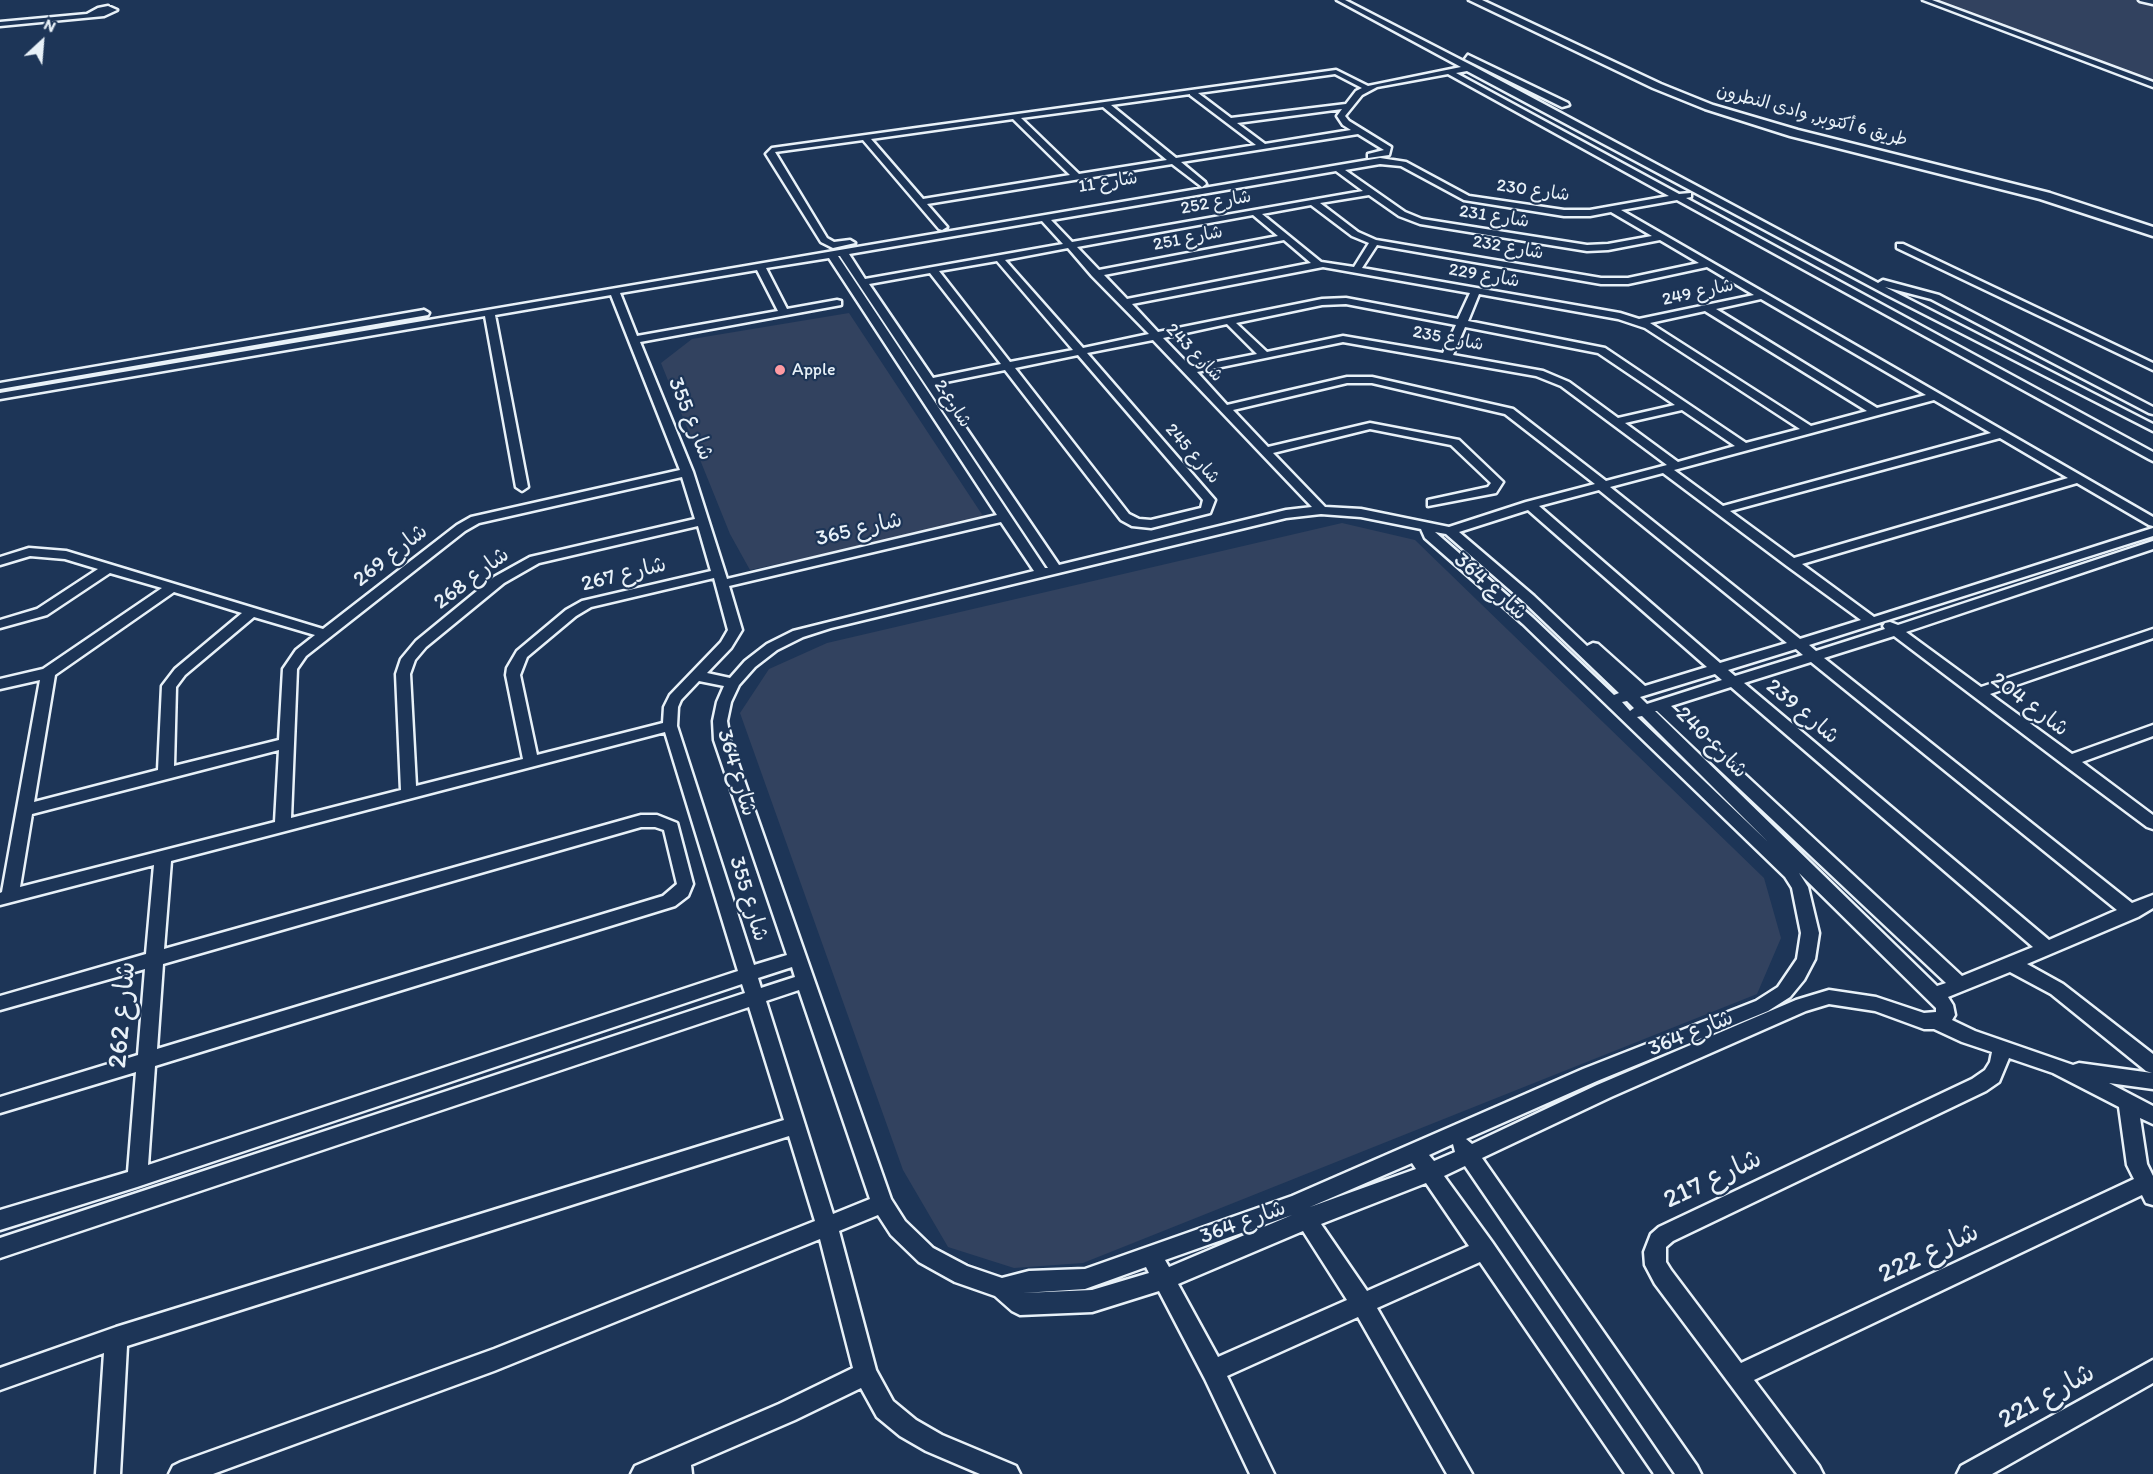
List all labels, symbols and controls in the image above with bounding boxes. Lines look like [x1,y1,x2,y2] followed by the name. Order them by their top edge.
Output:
[12,12,72,72] north arrow
[41,14,59,36] text: N
[1714,80,1910,152] street label: طريق 6 أكتوبر, وادى النطرون
[1077,168,1139,198] street label: شارع 11
[1495,175,1571,207] street label: شارع 230
[1179,186,1253,220] street label: شارع 252
[1457,201,1531,233] street label: شارع 231
[1151,222,1225,256] street label: شارع 251
[1471,231,1545,265] street label: شارع 232
[1447,259,1521,293] street label: شارع 229
[1660,275,1736,311] street label: شارع 249
[1161,319,1227,387] street label: شارع 243
[1411,322,1485,356] street label: شارع 235
[792,359,836,381] place label: Apple
[773,363,787,377] marker: Apple
[661,373,719,465] street label: شارع 355
[929,376,975,432] street label: شارع 2
[1160,419,1224,489] street label: شارع 245
[813,507,905,553] street label: شارع 365
[348,519,434,593] street label: شارع 269
[429,542,515,616] street label: شارع 268
[1448,547,1532,627] street label: شارع 364
[579,552,669,598] street label: شارع 267
[1985,667,2073,743] street label: شارع 204
[1760,674,1844,750] street label: شارع 239
[1670,702,1752,784] street label: شارع 240
[710,726,762,820] street label: شارع 364
[723,853,773,945] street label: شارع 355
[102,960,144,1070] street label: شارع 262
[1645,1005,1737,1063] street label: شارع 364
[1659,1143,1767,1217] street label: شارع 217
[1196,1195,1290,1251] street label: شارع 364
[1874,1217,1984,1291] street label: شارع 222
[1993,1357,2101,1437] street label: شارع 221

